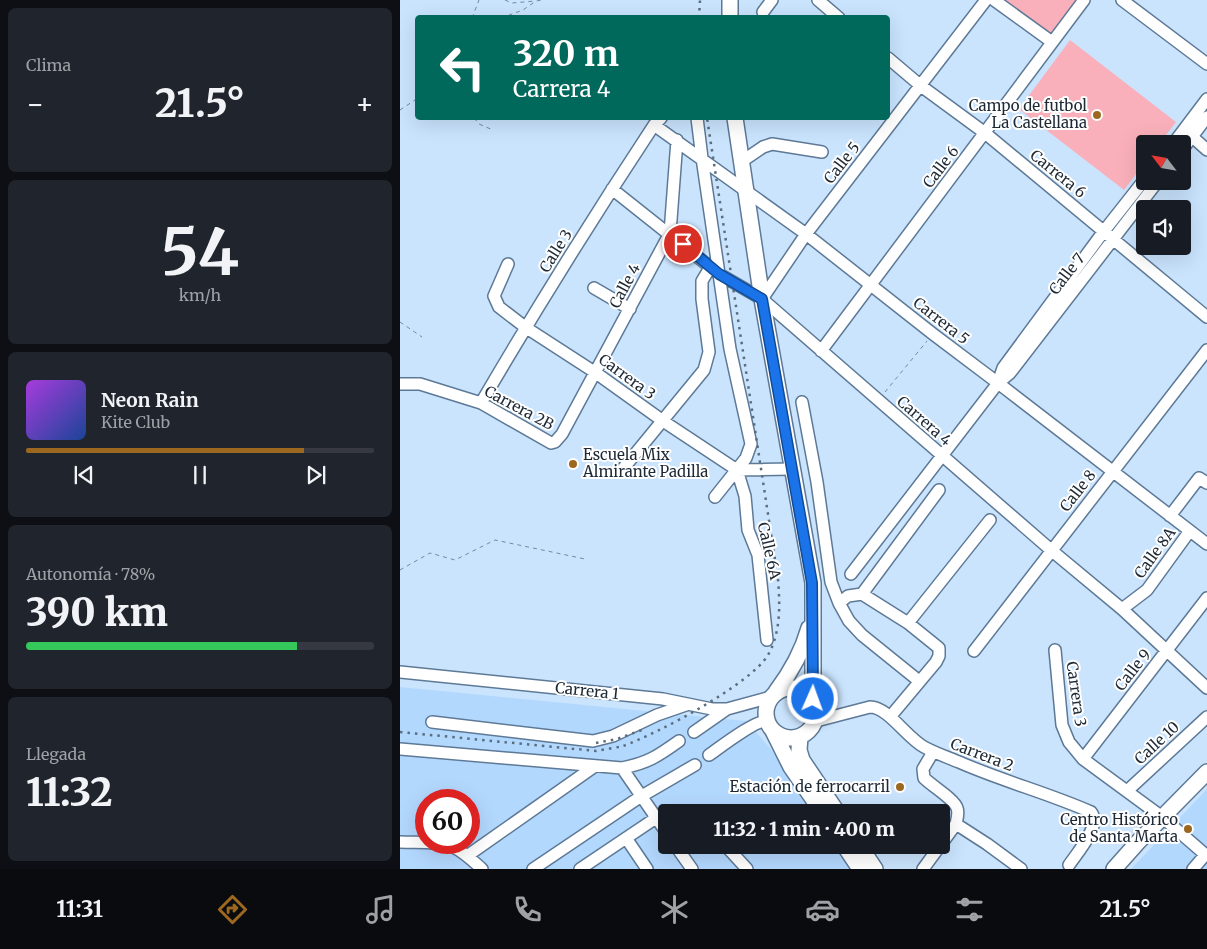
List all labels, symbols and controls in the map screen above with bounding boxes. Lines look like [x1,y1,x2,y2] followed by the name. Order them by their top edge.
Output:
[513,32,619,76] text: 320 m
[430,35,495,100] icon: left
[26,55,71,75] text: Clima
[513,75,610,103] text: Carrera 4
[155,80,245,127] text: 21.5°
[26,86,45,122] text: −
[355,86,374,122] text: +
[969,96,1087,132] place label: Campo de futbol La Castellana
[1091,109,1103,121] marker: Campo de futbol La Castellana
[1136,135,1191,190] north arrow
[1136,135,1191,255] map controls
[820,138,864,187] street label: Calle 5
[919,142,963,192] street label: Calle 6
[1027,145,1090,202] street label: Carrera 6
[1136,200,1191,255] button: sound
[161,211,239,293] text: 54
[662,223,704,265] pin
[535,226,576,276] street label: Calle 3
[669,230,697,258] icon: arrive
[1045,249,1089,298] street label: Calle 7
[605,260,644,311] street label: Calle 4
[179,285,221,305] text: km/h
[909,293,973,348] street label: Carrera 5
[595,350,659,404] street label: Carrera 3
[481,381,557,434] street label: Carrera 2B
[101,388,199,412] text: Neon Rain
[893,392,956,450] street label: Carrera 4
[101,412,170,432] text: Kite Club
[582,445,708,481] place label: Escuela Mix Almirante Padilla
[567,458,579,470] marker: Escuela Mix Almirante Padilla
[70,461,98,489] icon: previous
[186,461,214,489] icon: pause
[302,461,330,489] icon: next
[1055,466,1100,515] street label: Calle 8
[754,520,785,582] street label: Calle 6A
[1130,523,1180,582] street label: Calle 8A
[26,564,155,584] text: Autonomía · 78%
[26,589,168,636] text: 390 km
[1110,645,1155,694] street label: Calle 9
[1063,660,1090,728] street label: Carrera 3
[786,672,838,724] position arrow
[554,678,620,703] street label: Carrera 1
[1130,717,1183,768] street label: Calle 10
[948,734,1016,775] street label: Carrera 2
[26,744,86,764] text: Llegada
[26,769,112,816] text: 11:32
[729,777,890,796] place label: Estación de ferrocarril
[894,781,906,793] marker: Estación de ferrocarril
[415,789,480,854] speed limit sign: 60
[1060,810,1178,846] place label: Centro Histórico de Santa Marta
[713,817,895,841] text: 11:32 · 1 min · 400 m
[1182,823,1194,835] marker: Centro Histórico de Santa Marta
[215,892,250,927] icon: directions
[363,892,398,927] icon: music
[510,892,545,927] icon: phone
[657,892,692,927] icon: climate
[805,892,840,927] icon: car
[952,892,987,927] icon: filters
[56,895,103,923] text: 11:31
[1099,895,1151,923] text: 21.5°

